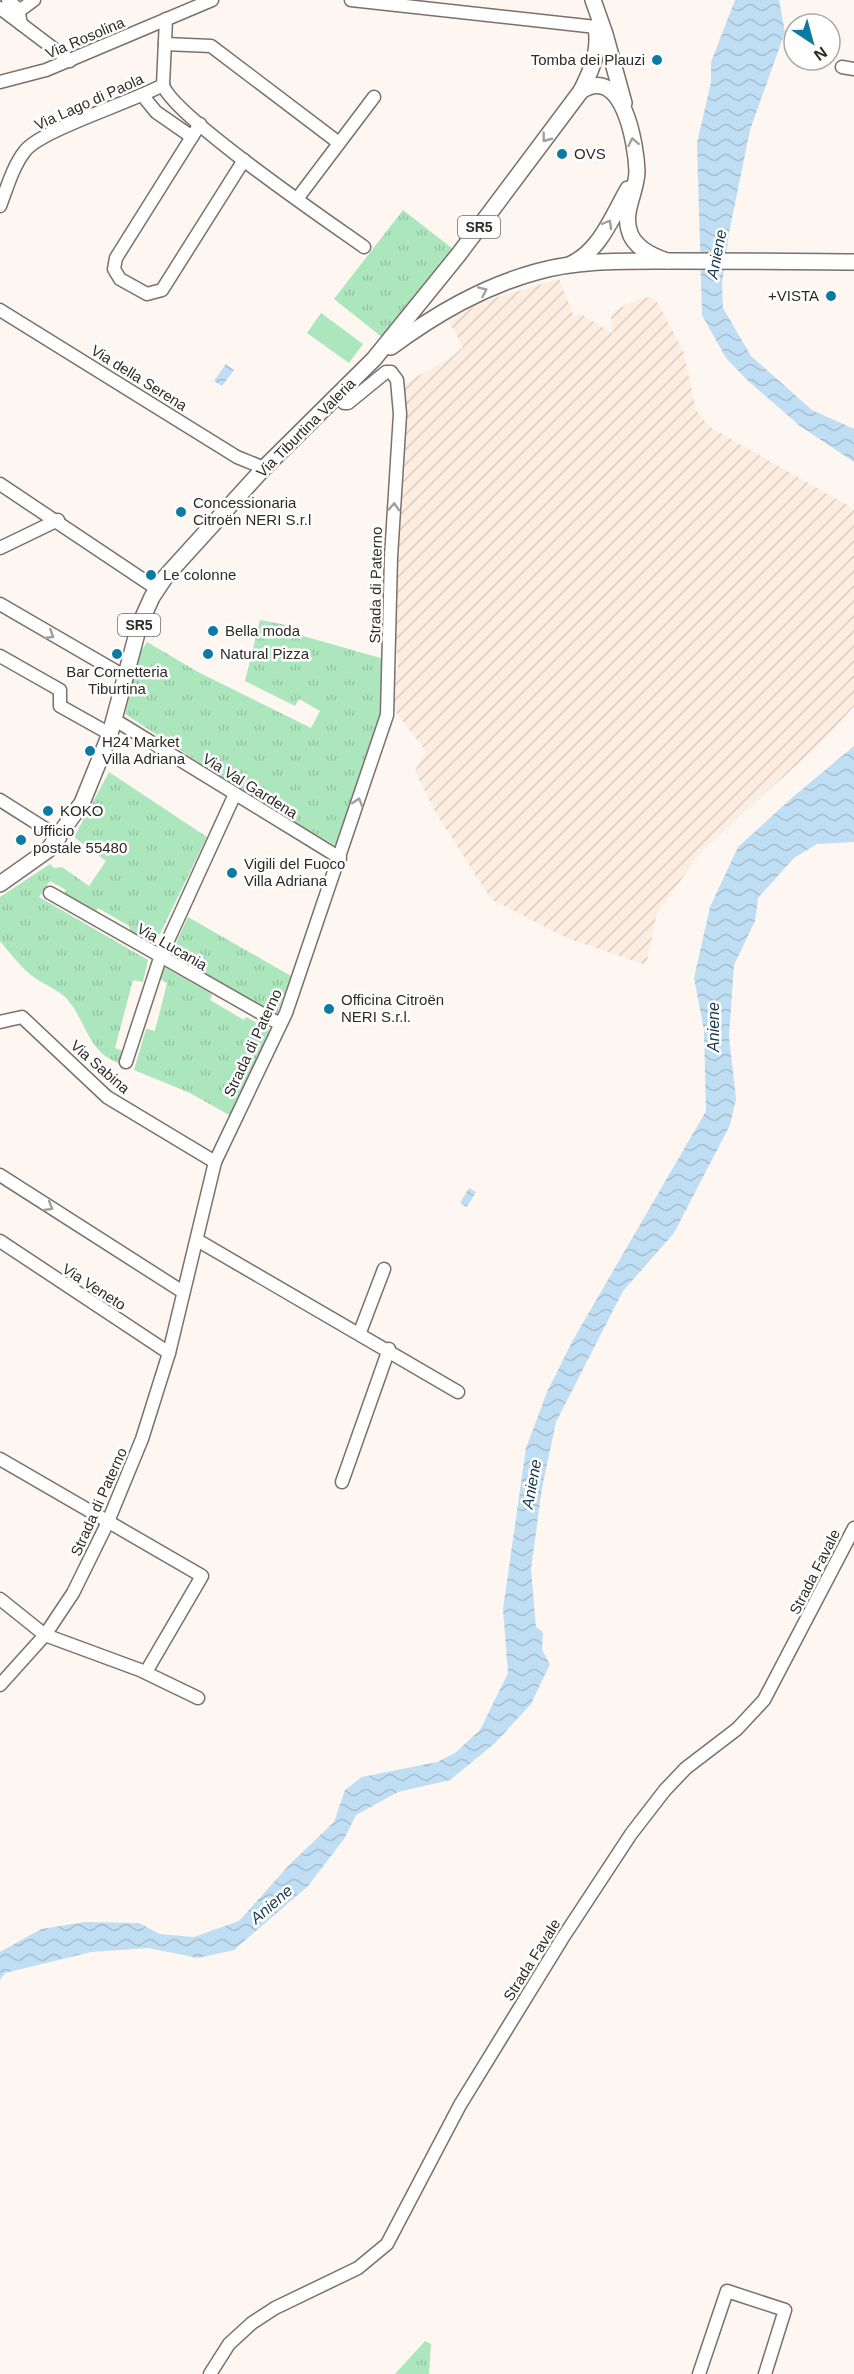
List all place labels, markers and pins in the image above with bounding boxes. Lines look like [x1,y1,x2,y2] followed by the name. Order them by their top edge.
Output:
[531,51,645,68] place label: Tomba dei Plauzi
[650,53,664,67] marker: Tomba dei Plauzi
[574,145,606,162] place label: OVS
[555,147,569,161] marker: OVS
[768,287,819,304] place label: +VISTA
[824,289,838,303] marker: +VISTA
[193,494,311,528] place label: Concessionaria Citroën NERI S.r.l
[174,505,188,519] marker: Concessionaria Citroën NERI S.r.l
[163,566,236,583] place label: Le colonne
[144,568,158,582] marker: Le colonne
[225,622,301,639] place label: Bella moda
[206,624,220,638] marker: Bella moda
[220,645,310,662] place label: Natural Pizza
[110,647,124,661] marker: Bar Cornetteria Tiburtina
[201,647,215,661] marker: Natural Pizza
[66,663,169,697] place label: Bar Cornetteria Tiburtina
[102,733,186,767] place label: H24 Market Villa Adriana
[83,744,97,758] marker: H24 Market Villa Adriana
[60,802,103,819] place label: KOKO
[41,804,55,818] marker: KOKO
[33,822,127,856] place label: Ufficio postale 55480
[14,833,28,847] marker: Ufficio postale 55480
[244,855,345,889] place label: Vigili del Fuoco Villa Adriana
[225,866,239,880] marker: Vigili del Fuoco Villa Adriana
[341,991,444,1025] place label: Officina Citroën NERI S.r.l.
[322,1002,336,1016] marker: Officina Citroën NERI S.r.l.

